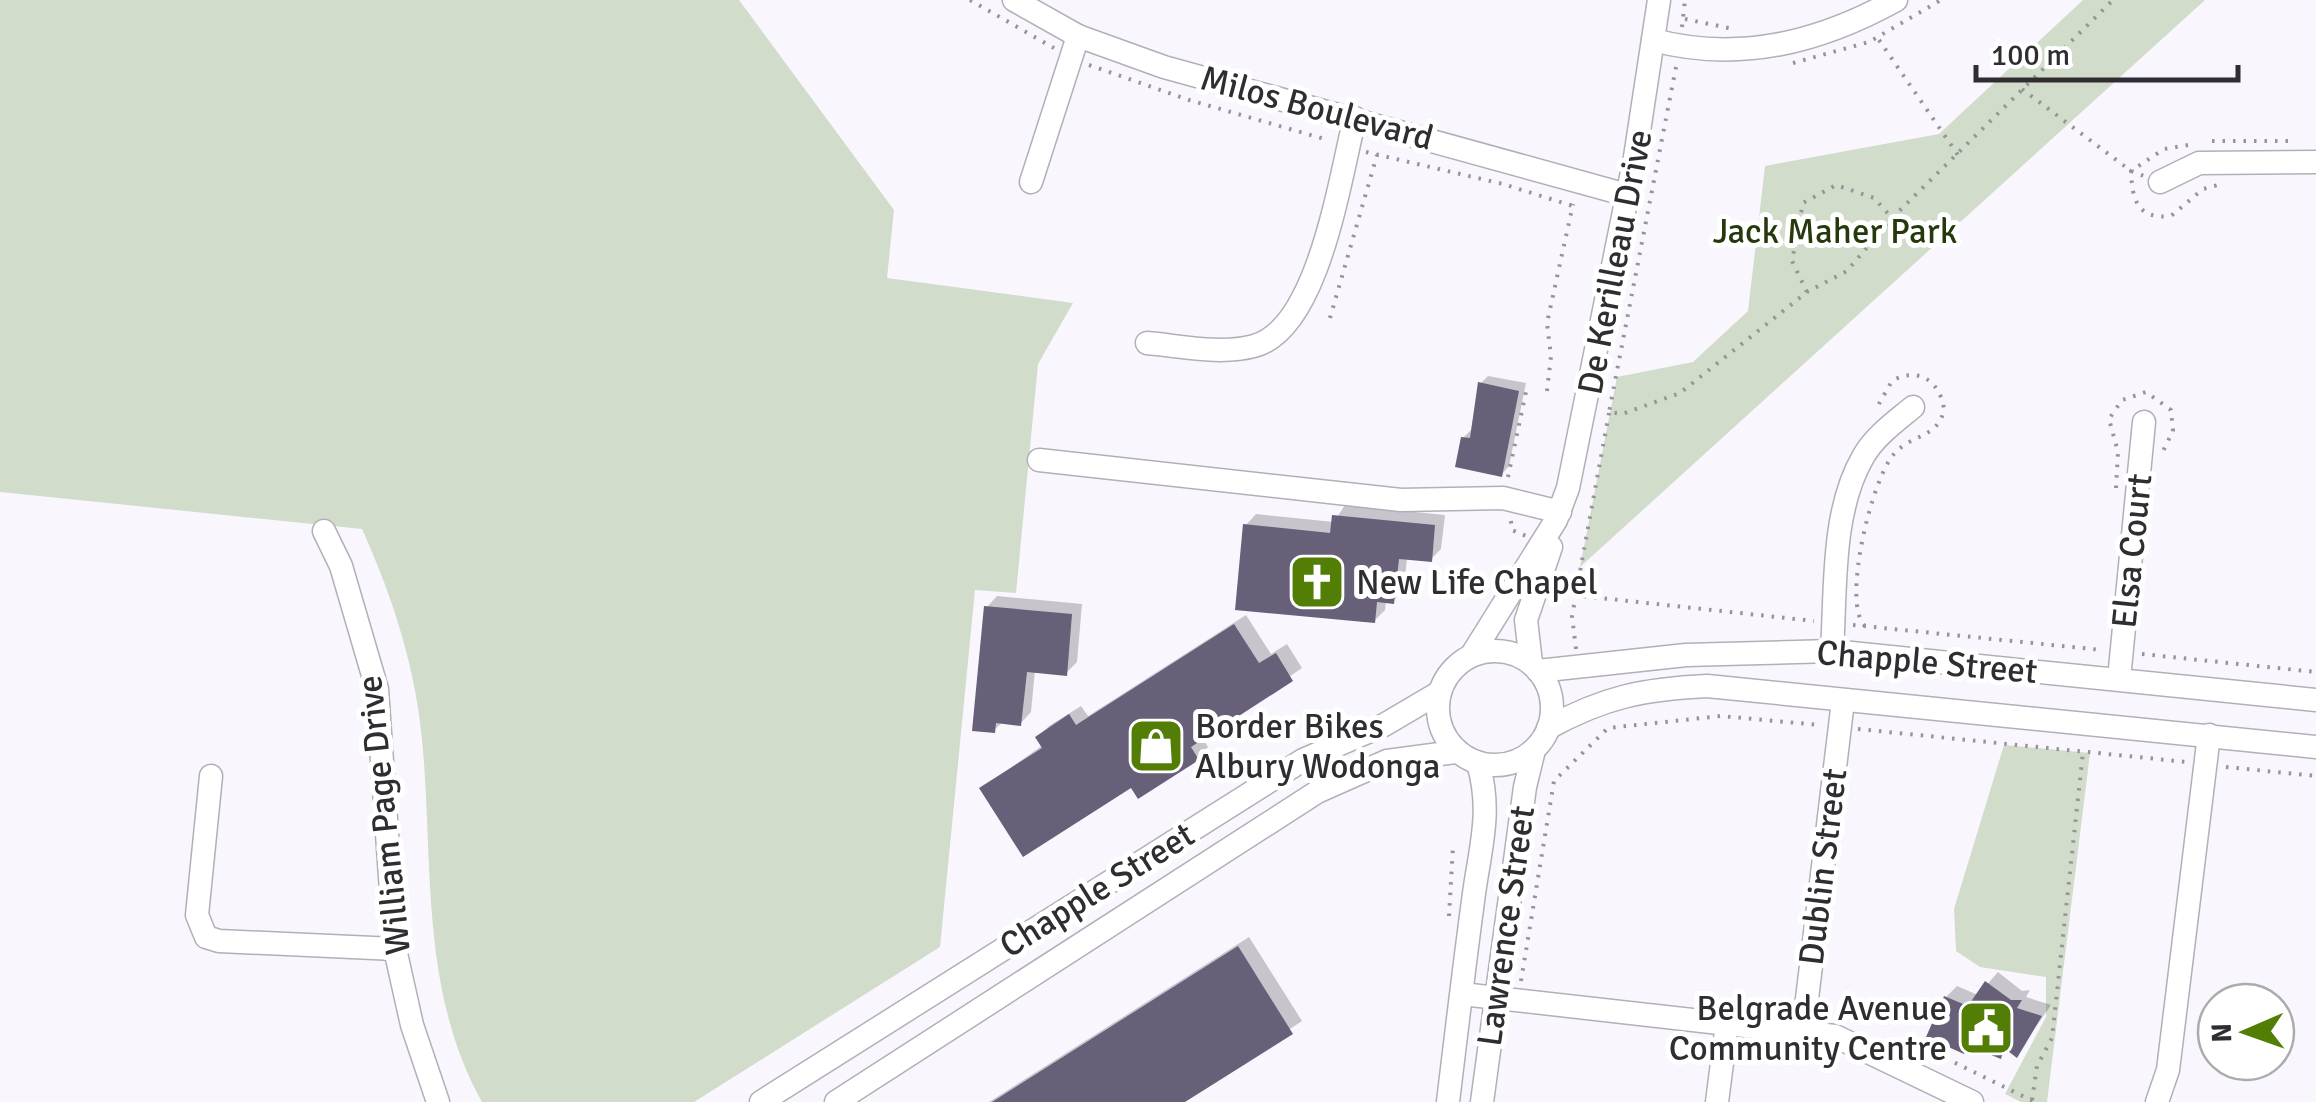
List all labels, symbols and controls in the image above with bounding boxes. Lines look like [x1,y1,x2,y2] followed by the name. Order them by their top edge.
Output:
[1976,20,2238,82] scale bar
[1991,37,2070,74] text: 100 m
[1196,56,1438,160] street label: Milos Boulevard
[1568,126,1662,398] street label: De Kerilleau Drive
[1713,210,1957,253] park label: Jack Maher Park
[2103,472,2161,630] street label: Elsa Court
[1287,552,1347,612] church icon: New Life Chapel
[1356,561,1598,604] place label: New Life Chapel
[1815,631,2039,693] street label: Chapple Street
[348,673,420,957] street label: William Page Drive
[1195,705,1440,788] place label: Border Bikes Albury Wodonga
[1126,716,1186,776] shop icon: Border Bikes Albury Wodonga
[1790,766,1856,968] street label: Dublin Street
[1468,803,1544,1049] street label: Lawrence Street
[992,813,1202,967] street label: Chapple Street
[2196,982,2296,1082] north arrow
[1669,987,1947,1070] place label: Belgrade Avenue Community Centre
[1956,998,2016,1058] public building icon: Belgrade Avenue Community Centre
[2205,1023,2239,1043] text: N

